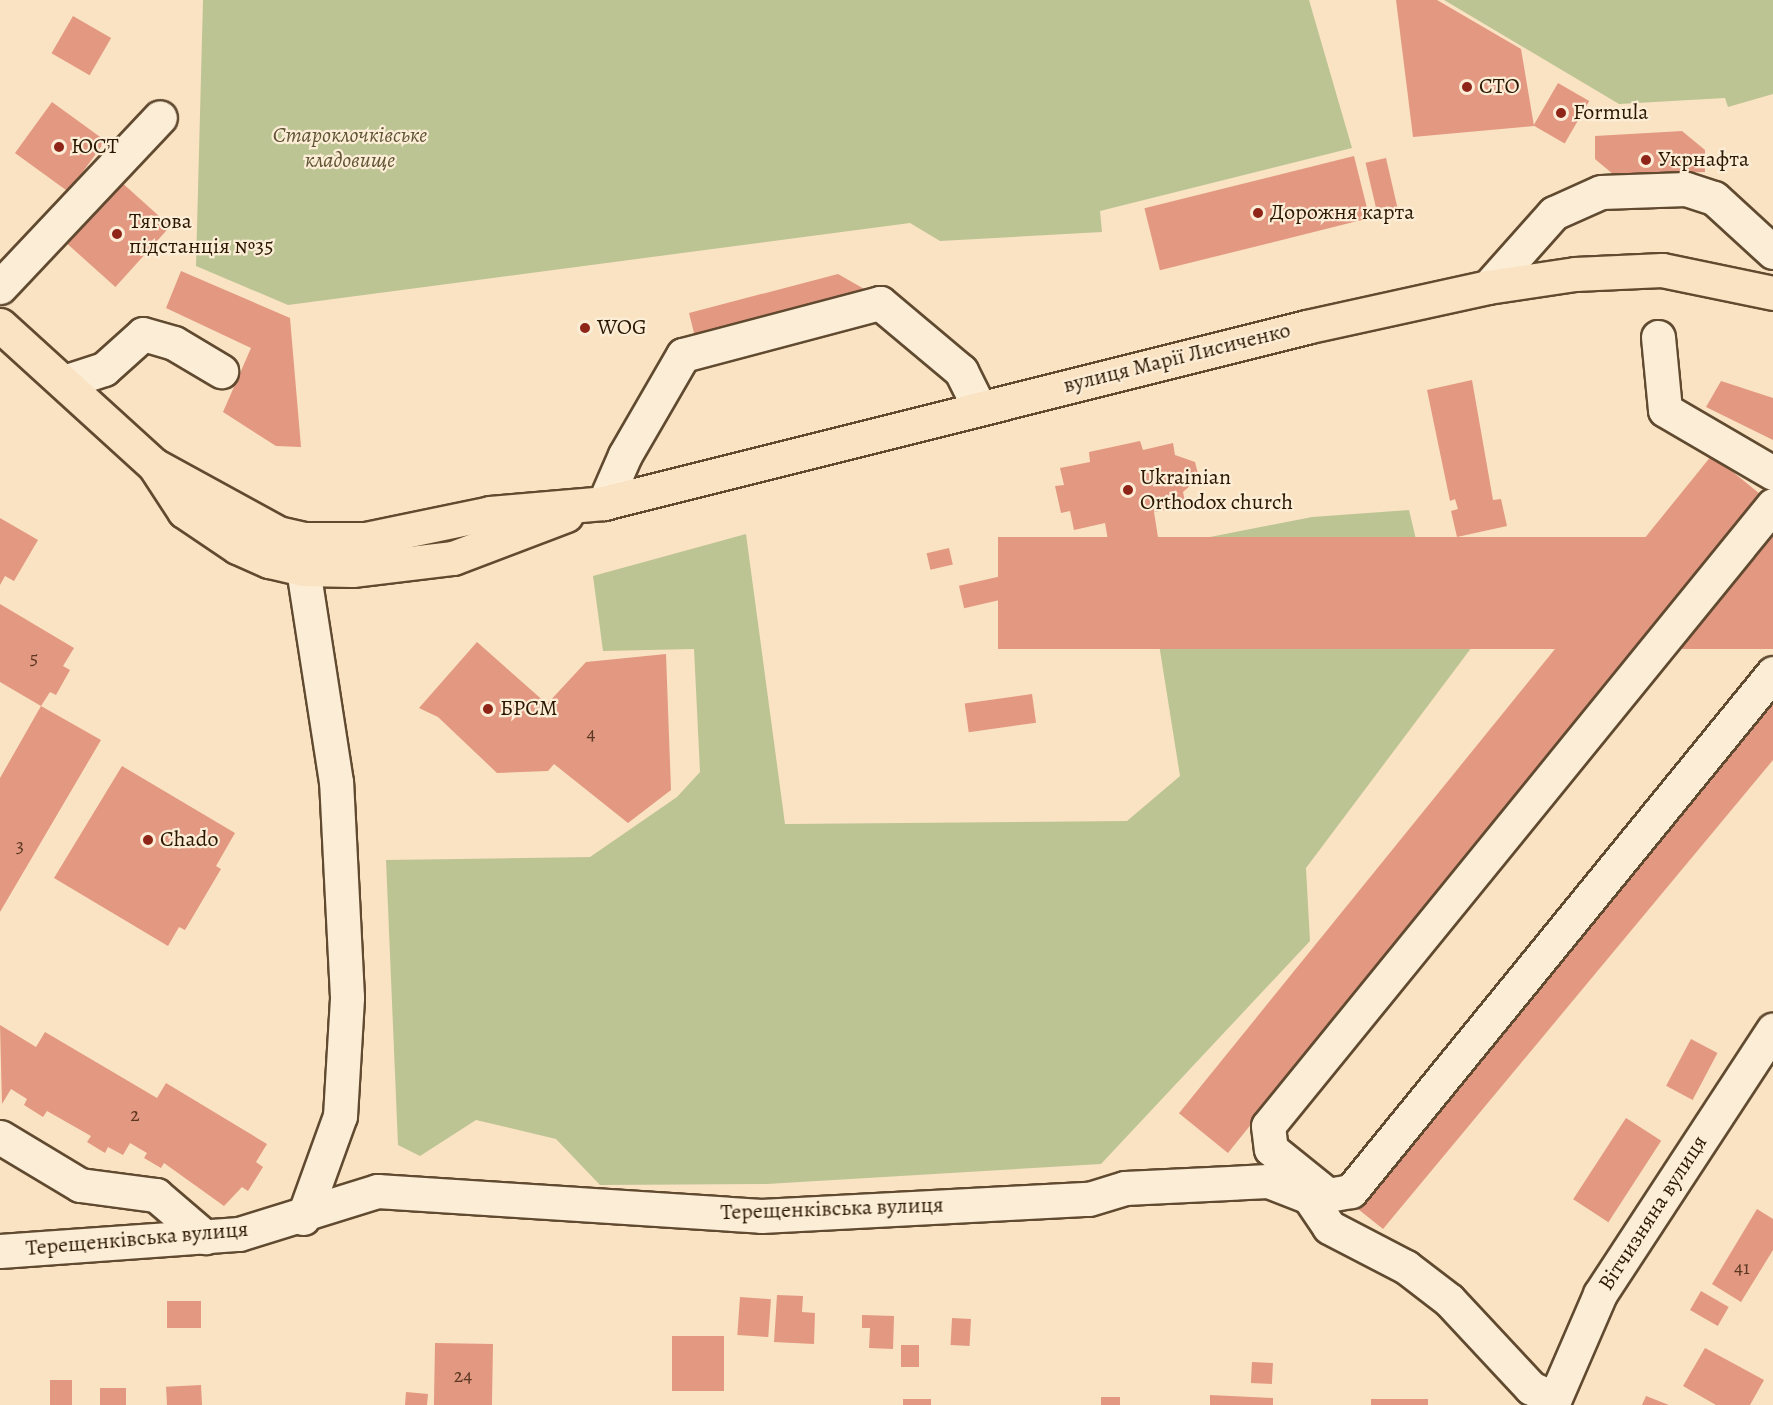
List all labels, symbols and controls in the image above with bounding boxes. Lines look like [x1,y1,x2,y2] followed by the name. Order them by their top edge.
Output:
[1479,74,1520,100] place label: СТО
[1460,80,1474,94] marker: СТО
[1573,100,1648,126] place label: Formula
[1554,106,1568,120] marker: Formula
[273,122,427,174] park label: Староклочківське кладовище
[71,134,119,160] place label: ЮСТ
[52,140,66,154] marker: ЮСТ
[1658,147,1749,173] place label: Укрнафта
[1639,153,1653,167] marker: Укрнафта
[1270,200,1414,226] place label: Дорожня карта
[1251,206,1265,220] marker: Дорожня карта
[129,208,274,260] place label: Тягова пiдстанцiя №35
[110,227,124,241] marker: Тягова пiдстанцiя №35
[597,315,647,341] place label: WOG
[1061,317,1293,399] street label: вулиця Марії Лисиченко
[578,321,592,335] marker: WOG
[1140,464,1293,516] place label: Ukrainian Orthodox church
[1121,483,1135,497] marker: Ukrainian Orthodox church
[30,645,38,669] house number: 5
[500,696,558,722] place label: БРСМ
[481,702,495,716] marker: БРСМ
[586,721,596,745] house number: 4
[160,827,219,853] place label: Chado
[16,833,24,857] house number: 3
[141,833,155,847] marker: Chado
[130,1102,140,1126] house number: 2
[1593,1131,1713,1295] street label: Вітчизняна вулиця
[720,1192,944,1226] street label: Терещенківська вулиця
[25,1216,249,1262] street label: Терещенківська вулиця
[1734,1255,1750,1279] house number: 41
[454,1363,472,1387] house number: 24

